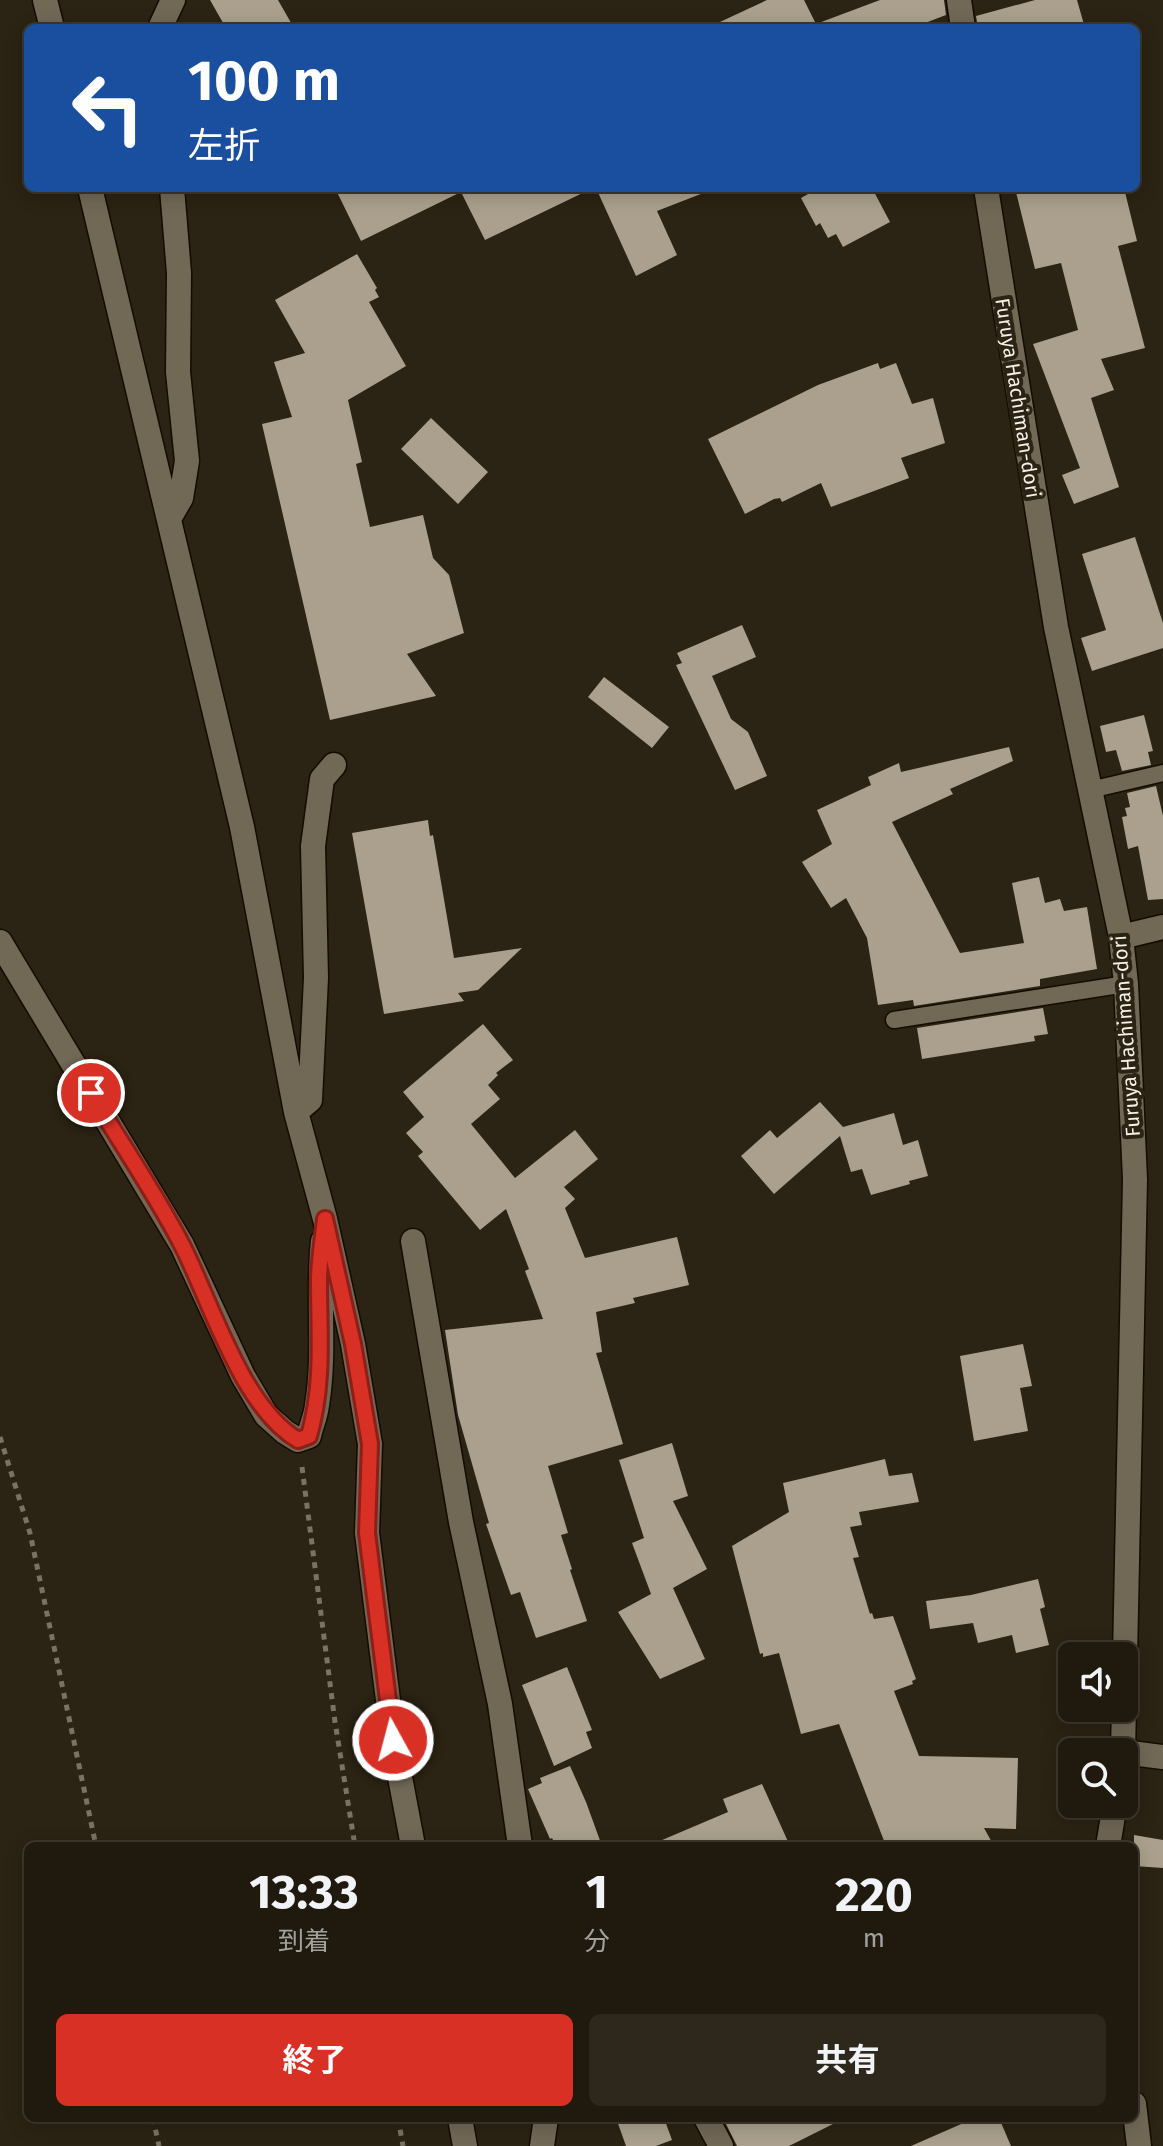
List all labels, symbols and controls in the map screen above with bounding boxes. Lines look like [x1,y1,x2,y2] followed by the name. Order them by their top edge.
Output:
[188,48,340,115] text: 100 m
[56,56,160,160] icon: left
[188,124,260,168] text: 左折
[990,296,1046,500] street label: Furuya Hachiman-dori
[1107,934,1145,1138] street label: Furuya Hachiman-dori
[57,1059,125,1127] pin
[69,1071,113,1115] icon: arrive
[1058,1642,1138,1818] map controls
[1058,1642,1138,1722] button: sound
[351,1698,435,1782] position arrow
[1058,1738,1138,1818] button: search
[249,1863,359,1921] text: 13:33
[586,1863,608,1921] text: 1
[835,1866,913,1924] text: 220
[863,1923,885,1954] text: m
[278,1926,330,1957] text: 到着
[584,1926,610,1957] text: 分
[56,2014,573,2106] button: 終了
[589,2014,1106,2106] button: 共有

